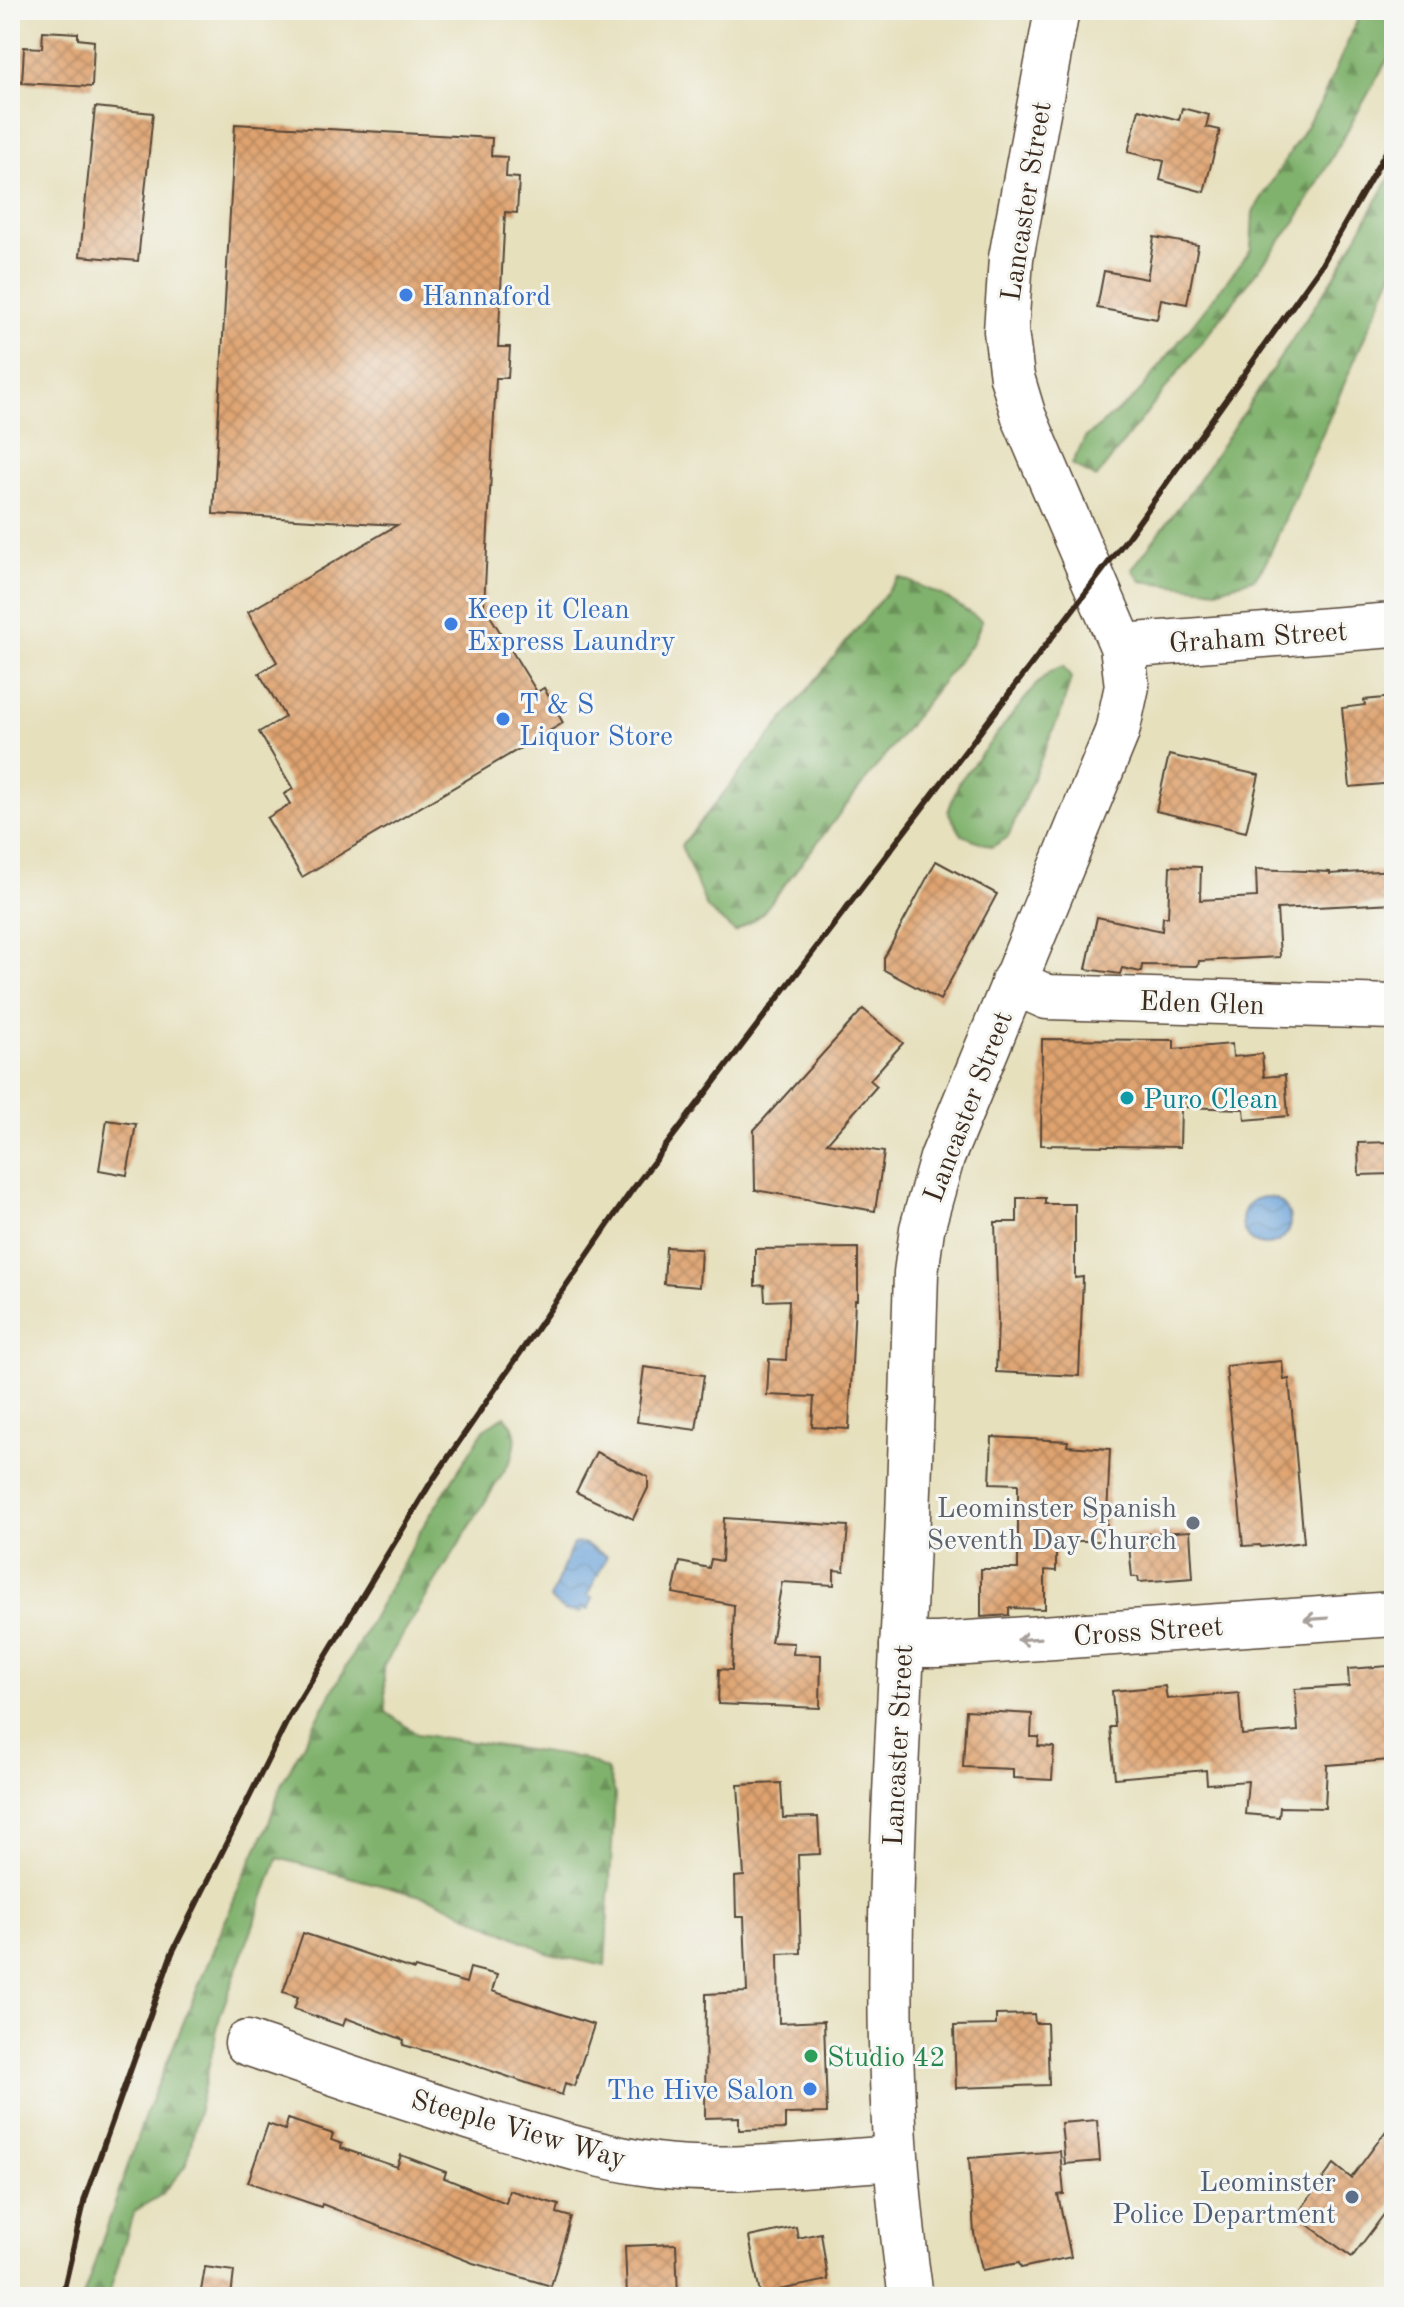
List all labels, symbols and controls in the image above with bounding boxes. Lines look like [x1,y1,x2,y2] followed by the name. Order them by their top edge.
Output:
[998,99,1058,303] street label: Lancaster Street
[422,284,551,312] place label: Hannaford
[397,286,415,304] marker: Hannaford
[467,597,676,657] place label: Keep it Clean Express Laundry
[442,615,460,633] marker: Keep it Clean Express Laundry
[1168,619,1348,659] street label: Graham Street
[519,692,673,752] place label: T & S Liquor Store
[494,710,512,728] marker: T & S Liquor Store
[1139,989,1265,1021] street label: Eden Glen
[921,1008,1019,1206] street label: Lancaster Street
[1143,1087,1278,1115] place label: Puro Clean
[1118,1089,1136,1107] marker: Puro Clean
[927,1496,1177,1556] place label: Leominster Spanish Seventh Day Church
[1184,1514,1202,1532] marker: Leominster Spanish Seventh Day Church
[1303,1612,1330,1627] one-way arrow
[1072,1614,1224,1652] street label: Cross Street
[1016,1632,1043,1647] one-way arrow
[881,1644,919,1847] street label: Lancaster Street
[827,2045,946,2073] place label: Studio 42
[802,2047,820,2065] marker: Studio 42
[606,2078,794,2106] place label: The Hive Salon
[801,2080,819,2098] marker: The Hive Salon
[408,2087,629,2175] street label: Steeple View Way
[1112,2170,1336,2230] place label: Leominster Police Department
[1343,2188,1361,2206] marker: Leominster Police Department

